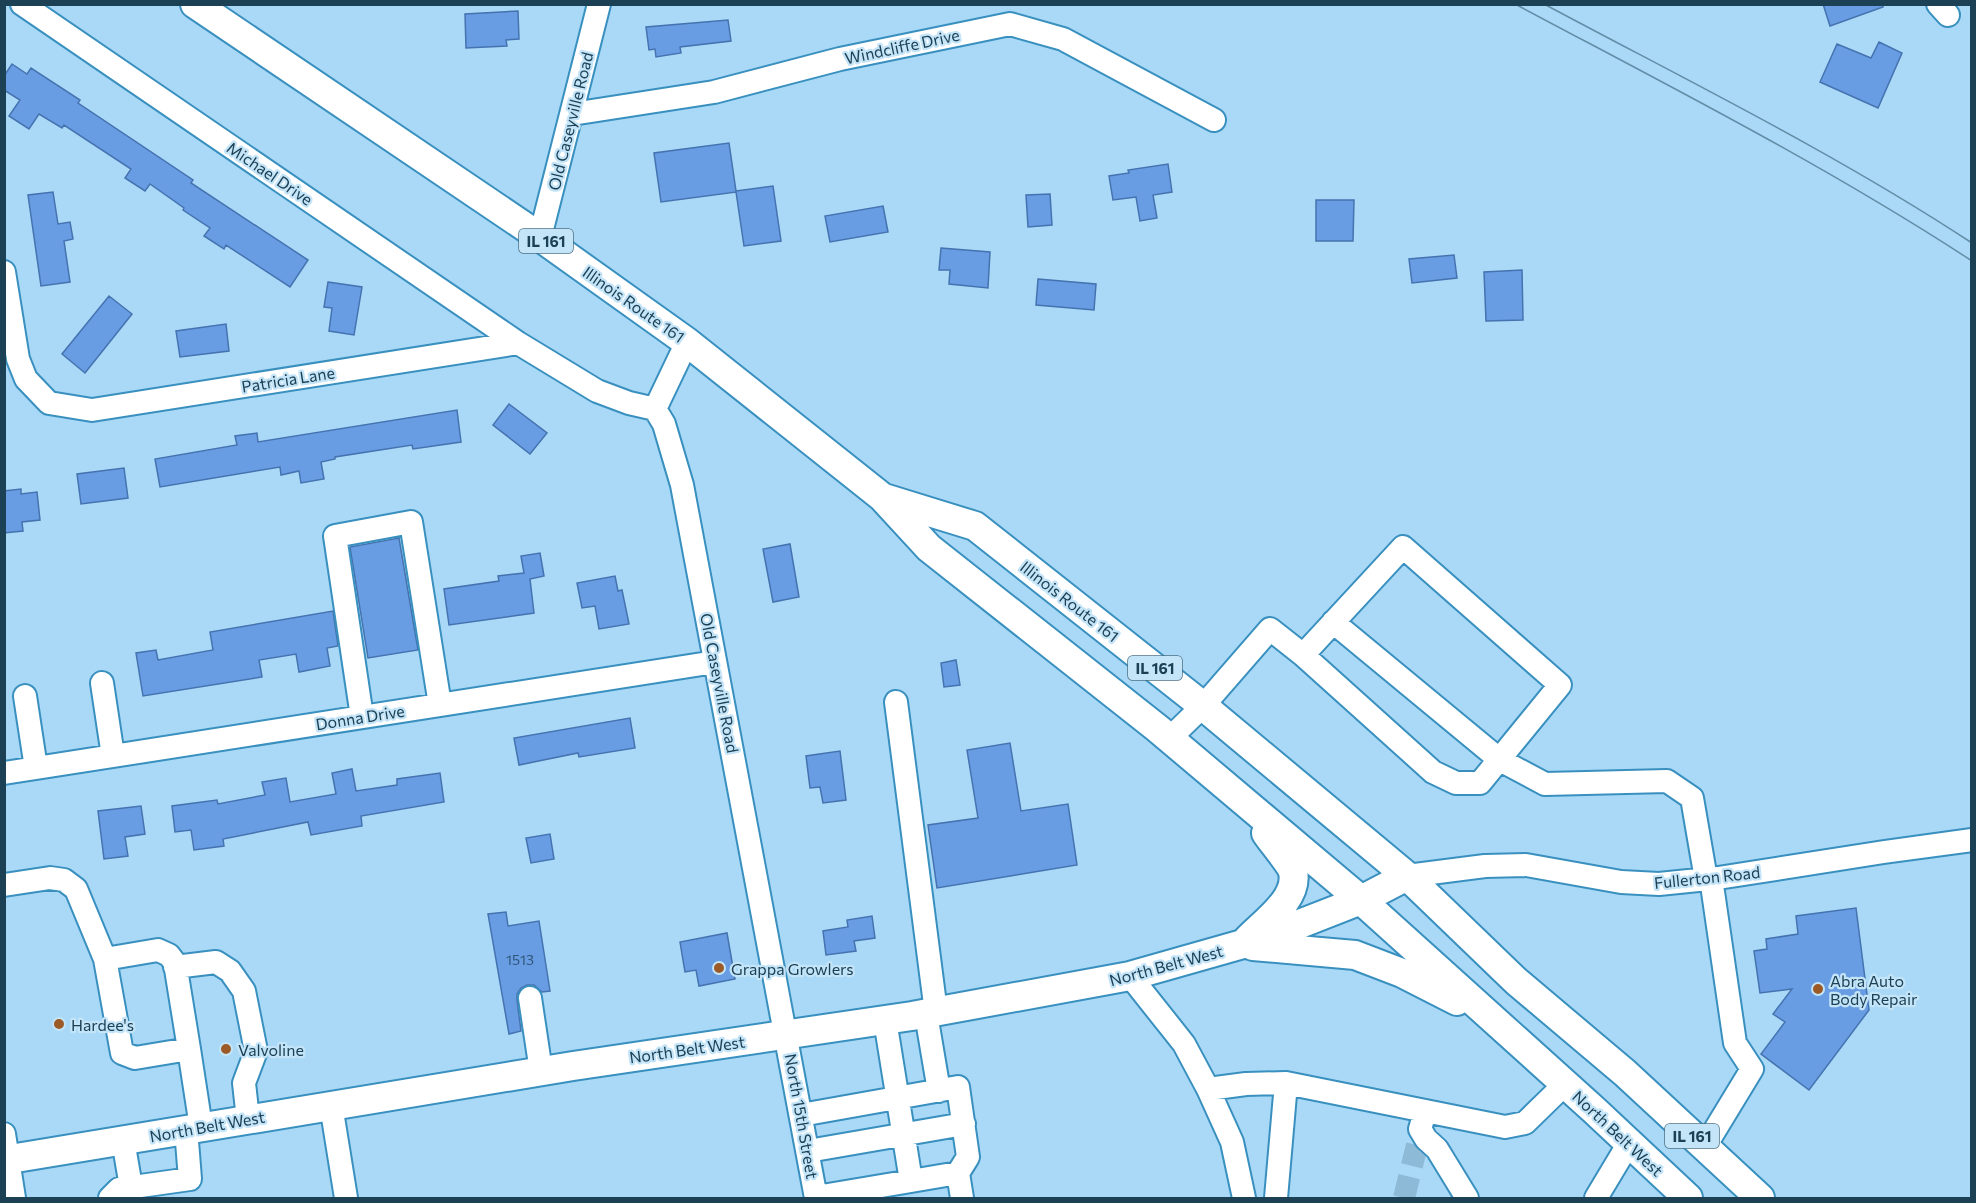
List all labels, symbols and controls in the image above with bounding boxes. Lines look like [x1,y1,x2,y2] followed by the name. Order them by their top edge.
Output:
[843,25,961,67] street label: Windcliffe Drive
[544,50,596,192] street label: Old Caseyville Road
[224,137,316,209] street label: Michael Drive
[519,229,573,253] road number: IL 161
[579,262,689,346] street label: Illinois Route 161
[240,362,336,396] street label: Patricia Lane
[1017,557,1123,645] street label: Illinois Route 161
[697,612,743,754] street label: Old Caseyville Road
[1128,656,1182,680] road number: IL 161
[314,701,406,733] street label: Donna Drive
[1653,862,1761,892] street label: Fullerton Road
[1107,941,1225,989] street label: North Belt West
[506,951,534,968] house number: 1513
[731,959,854,978] place label: Grappa Growlers
[712,961,726,975] marker: Grappa Growlers
[1830,971,1918,1008] place label: Abra Auto Body Repair
[1811,982,1825,996] marker: Abra Auto Body Repair
[71,1015,134,1034] place label: Hardee's
[52,1017,66,1031] marker: Hardee's
[628,1031,747,1067] street label: North Belt West
[238,1040,304,1059] place label: Valvoline
[219,1042,233,1056] marker: Valvoline
[782,1052,822,1181] street label: North 15th Street
[1569,1086,1667,1180] street label: North Belt West
[148,1106,267,1145] street label: North Belt West
[1665,1124,1719,1148] road number: IL 161

